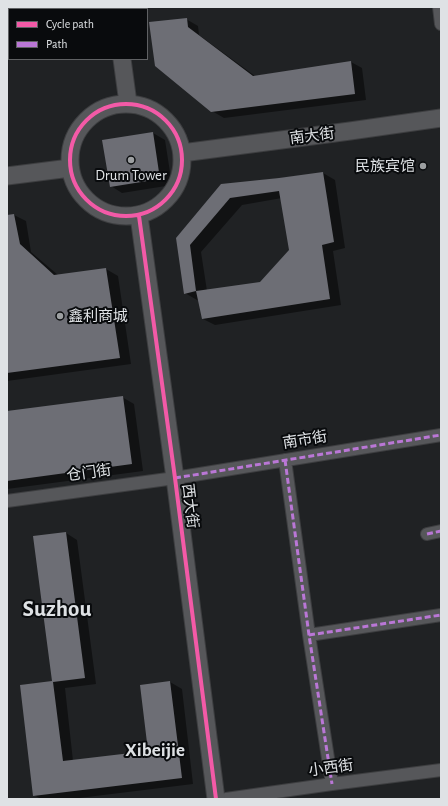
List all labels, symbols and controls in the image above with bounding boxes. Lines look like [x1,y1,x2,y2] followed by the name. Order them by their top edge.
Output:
[8,8,148,60] legend
[46,18,94,30] text: Cycle path
[46,38,68,50] text: Path
[289,124,335,148] street label: 南大街
[126,155,136,165] marker: Drum Tower
[355,157,415,175] place label: 民族宾馆
[418,161,428,171] marker: 民族宾馆
[95,166,167,184] place label: Drum Tower
[68,307,128,325] place label: 鑫利商城
[55,311,65,321] marker: 鑫利商城
[281,428,329,452] street label: 南市街
[65,461,113,485] street label: 仓门街
[178,483,202,529] street label: 西大街
[23,595,91,623] district label: Suzhou
[125,739,185,761] district label: Xibeijie
[307,756,355,780] street label: 小西街

